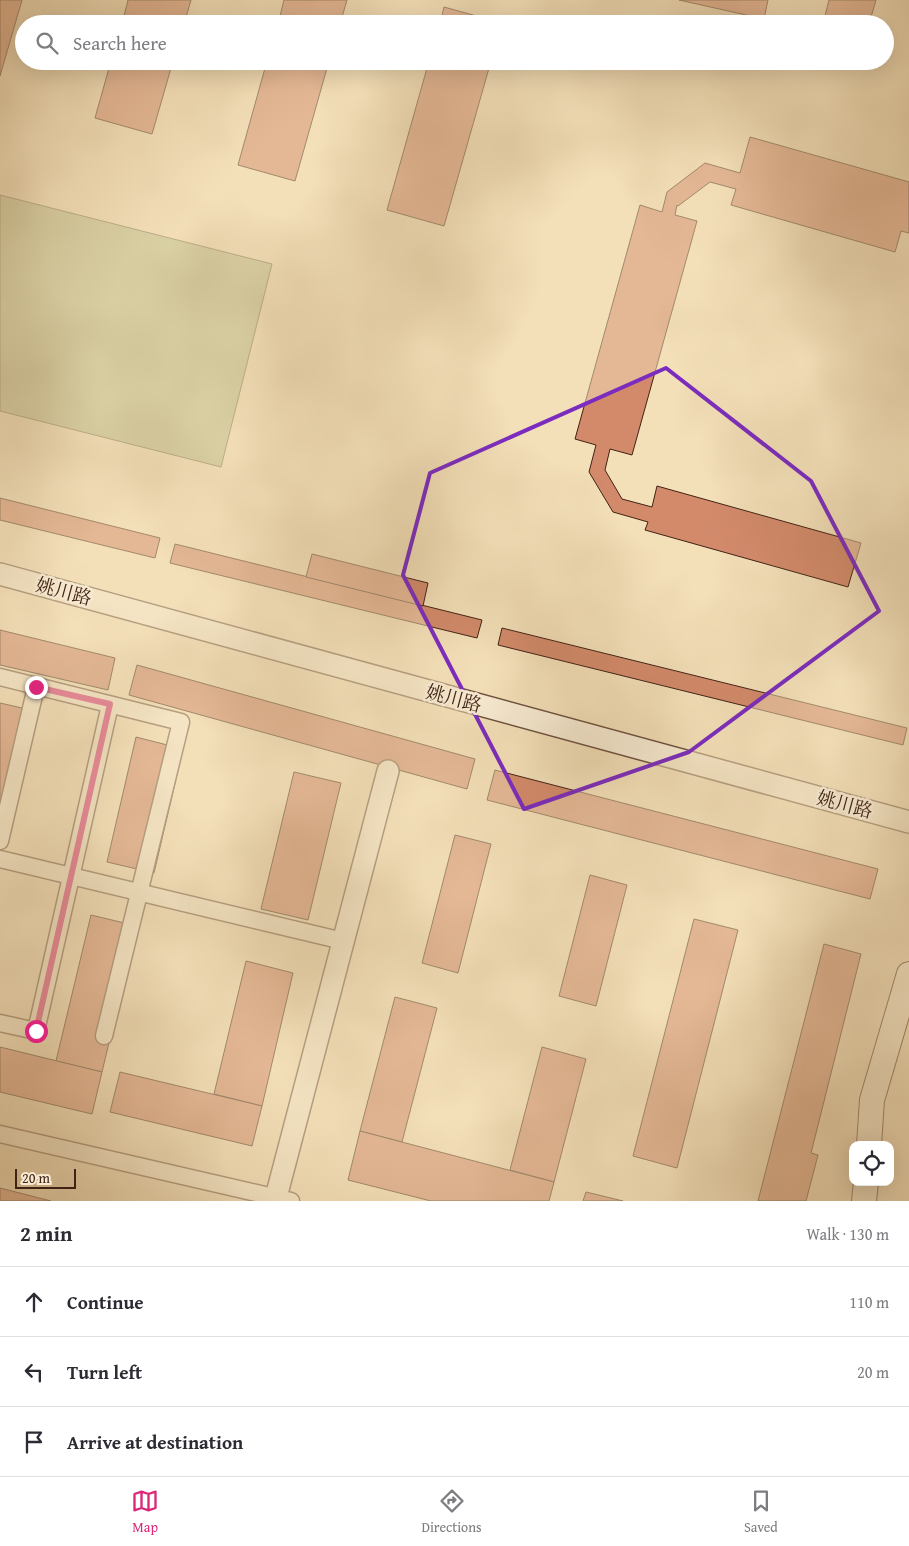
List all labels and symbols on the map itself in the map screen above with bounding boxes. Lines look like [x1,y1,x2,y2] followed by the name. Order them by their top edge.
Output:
[33,570,95,612] street label: 姚川路
[25,676,48,699] route end
[423,677,485,719] street label: 姚川路
[814,783,876,825] street label: 姚川路
[25,1020,48,1043] route start
[15,1166,76,1189] scale bar

